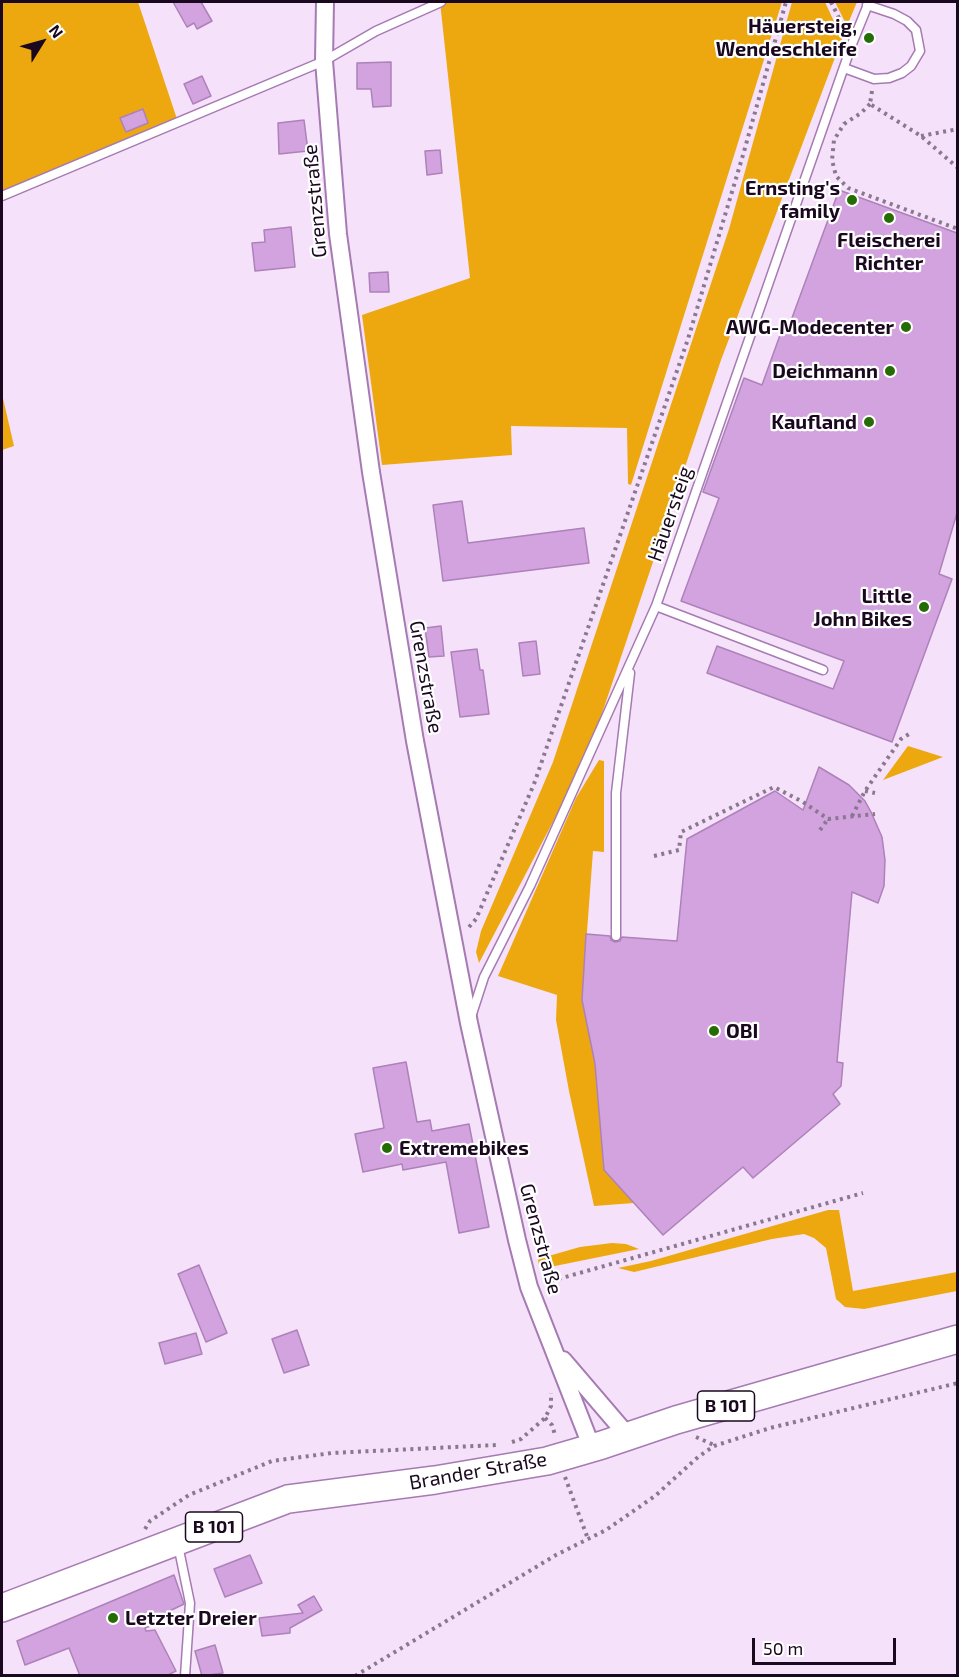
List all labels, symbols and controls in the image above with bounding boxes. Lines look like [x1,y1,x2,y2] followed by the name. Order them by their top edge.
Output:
[12,12,72,72] north arrow
[716,14,857,61] place label: Häuersteig, Wendeschleife
[46,21,68,41] text: N
[862,31,876,45] marker: Häuersteig, Wendeschleife
[298,143,332,259] street label: Grenzstraße
[745,176,840,223] place label: Ernsting's family
[845,193,859,207] marker: Ernsting's family
[882,211,896,225] marker: Fleischerei Richter
[837,228,941,275] place label: Fleischerei Richter
[726,315,894,339] place label: AWG-Modecenter
[899,320,913,334] marker: AWG-Modecenter
[772,359,878,383] place label: Deichmann
[883,364,897,378] marker: Deichmann
[771,410,857,434] place label: Kaufland
[862,415,876,429] marker: Kaufland
[643,463,697,565] street label: Häuersteig
[813,584,912,631] place label: Little John Bikes
[917,600,931,614] marker: Little John Bikes
[404,619,448,735] street label: Grenzstraße
[726,1019,758,1043] place label: OBI
[707,1024,721,1038] marker: OBI
[399,1136,529,1160] place label: Extremebikes
[380,1141,394,1155] marker: Extremebikes
[515,1181,567,1297] street label: Grenzstraße
[698,1391,754,1421] road number: B 101
[407,1447,549,1495] street label: Brander Straße
[186,1512,242,1542] road number: B 101
[125,1606,257,1630] place label: Letzter Dreier
[106,1611,120,1625] marker: Letzter Dreier
[755,1626,899,1664] scale bar
[763,1637,803,1659] text: 50 m

